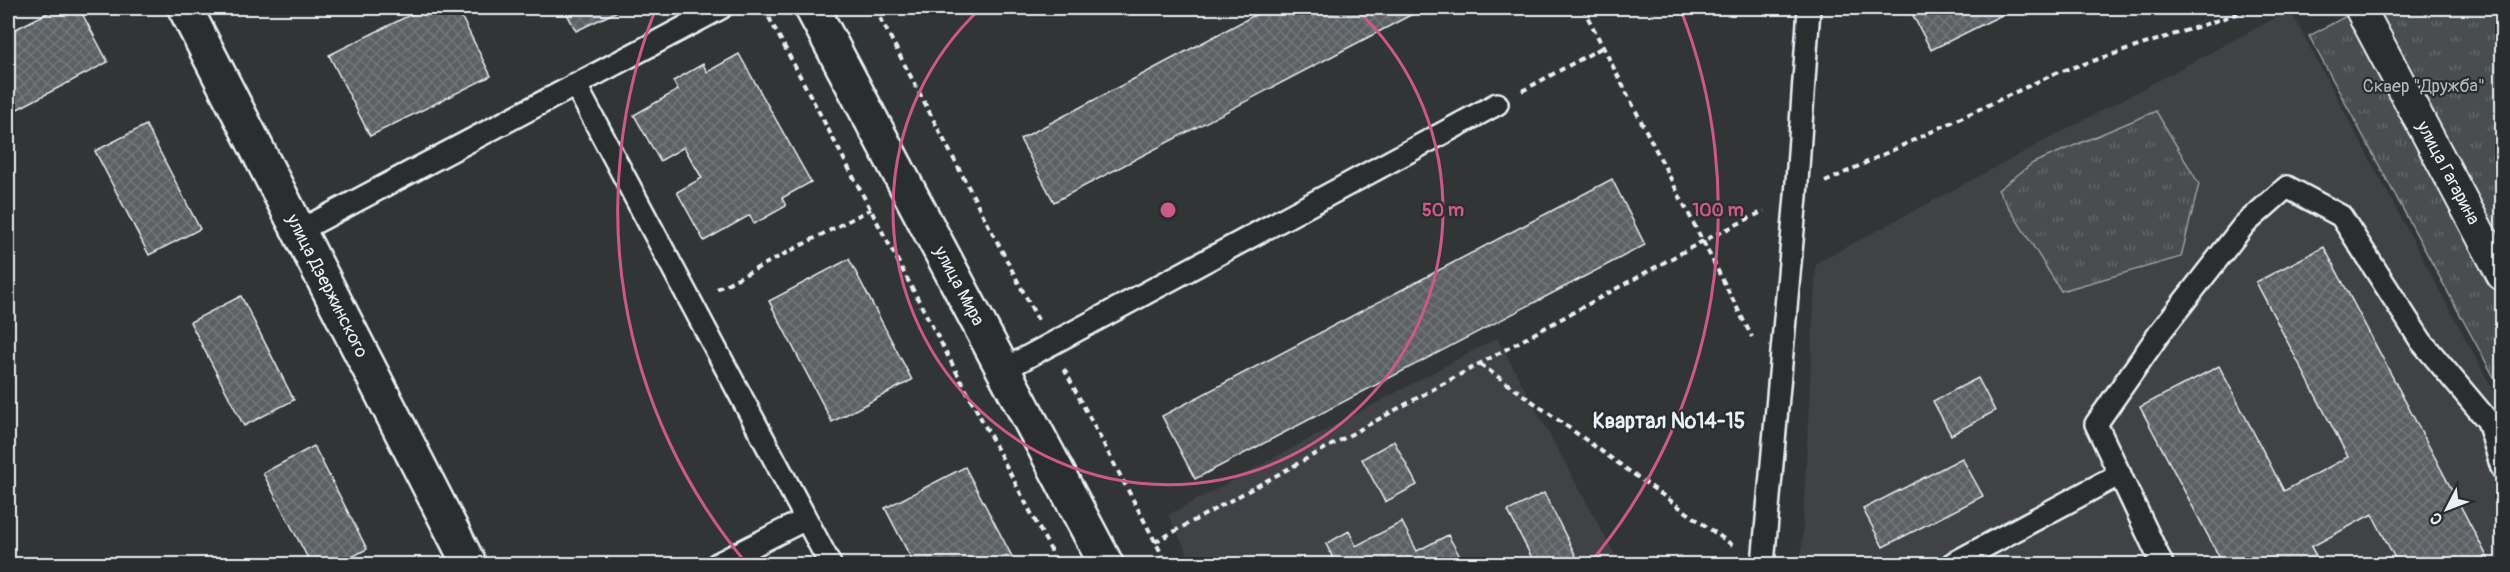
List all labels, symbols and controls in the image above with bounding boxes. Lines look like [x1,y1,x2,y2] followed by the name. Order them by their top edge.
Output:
[2363,75,2485,98] park label: Сквер "Дружба"
[2411,116,2485,229] street label: улица Гагарина
[1422,199,1464,222] text: 50 m
[1692,199,1744,222] text: 100 m
[1158,200,1178,220] centre of rings
[280,209,373,362] street label: улица Дзержинского
[928,242,989,330] street label: улица Мира
[1593,408,1745,435] district label: Квартал №14-15
[2417,479,2477,539] north arrow
[2426,508,2447,529] text: С

